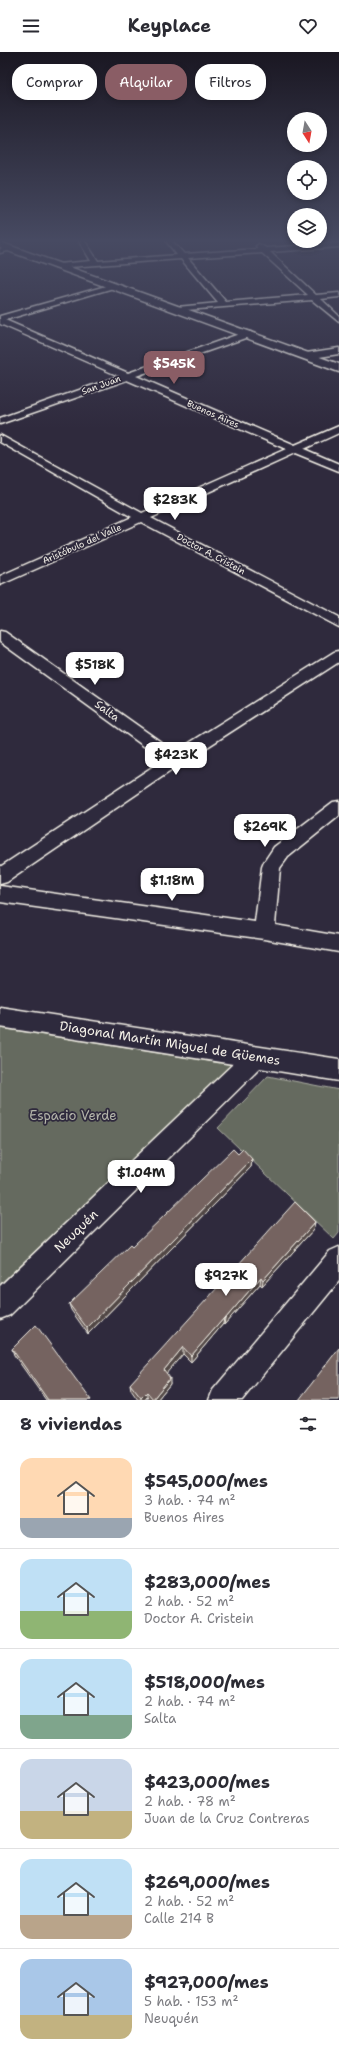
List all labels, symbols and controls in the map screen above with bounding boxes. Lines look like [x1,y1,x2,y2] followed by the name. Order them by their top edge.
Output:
[128,14,211,38] text: Keyplace
[20,15,42,37] icon: menu
[297,15,319,37] icon: heart
[12,64,97,100] chip: Comprar
[105,64,187,100] chip: Alquilar
[195,64,266,100] chip: Filtros
[287,112,327,152] north arrow
[287,112,327,248] map controls
[287,160,327,200] button: locate
[287,208,327,248] button: layers
[146,351,202,385] pin: $545K
[153,355,195,372] text: $545K
[80,372,123,398] street label: San Juan
[185,397,241,431] street label: Buenos Aires
[147,487,203,521] pin: $283K
[153,491,197,508] text: $283K
[41,521,123,567] street label: Aristóbulo del Valle
[175,531,248,577] street label: Doctor A. Cristein
[67,652,123,686] pin: $518K
[75,656,115,673] text: $518K
[92,697,123,725] street label: Salta
[148,742,204,776] pin: $423K
[154,746,198,763] text: $423K
[237,814,293,848] pin: $269K
[243,818,287,835] text: $269K
[139,868,205,902] pin: $1.18M
[150,872,194,889] text: $1.18M
[58,1017,282,1069] street label: Diagonal Martín Miguel de Güemes
[29,1107,117,1124] park label: Espacio Verde
[108,1160,174,1194] pin: $1.04M
[117,1164,165,1181] text: $1.04M
[50,1206,102,1256] street label: Neuquén
[198,1263,254,1297] pin: $927K
[204,1267,248,1284] text: $927K
[20,1413,122,1435] text: 8 viviendas
[297,1413,319,1435] icon: filters
[144,1470,268,1492] text: $545,000/mes
[52,1474,100,1522] icon: home
[144,1492,236,1509] text: 3 hab. · 74 m²
[144,1509,225,1526] text: Buenos Aires
[144,1571,270,1593] text: $283,000/mes
[52,1575,100,1623] icon: home
[144,1593,234,1610] text: 2 hab. · 52 m²
[144,1610,254,1627] text: Doctor A. Cristein
[144,1671,265,1693] text: $518,000/mes
[52,1675,100,1723] icon: home
[144,1693,236,1710] text: 2 hab. · 74 m²
[144,1710,176,1727] text: Salta
[144,1771,270,1793] text: $423,000/mes
[52,1775,100,1823] icon: home
[144,1793,236,1810] text: 2 hab. · 78 m²
[144,1810,310,1827] text: Juan de la Cruz Contreras
[144,1871,270,1893] text: $269,000/mes
[52,1875,100,1923] icon: home
[144,1893,234,1910] text: 2 hab. · 52 m²
[144,1910,214,1927] text: Calle 214 B
[144,1971,269,1993] text: $927,000/mes
[52,1975,100,2023] icon: home
[144,1993,238,2010] text: 5 hab. · 153 m²
[144,2010,199,2027] text: Neuquén

